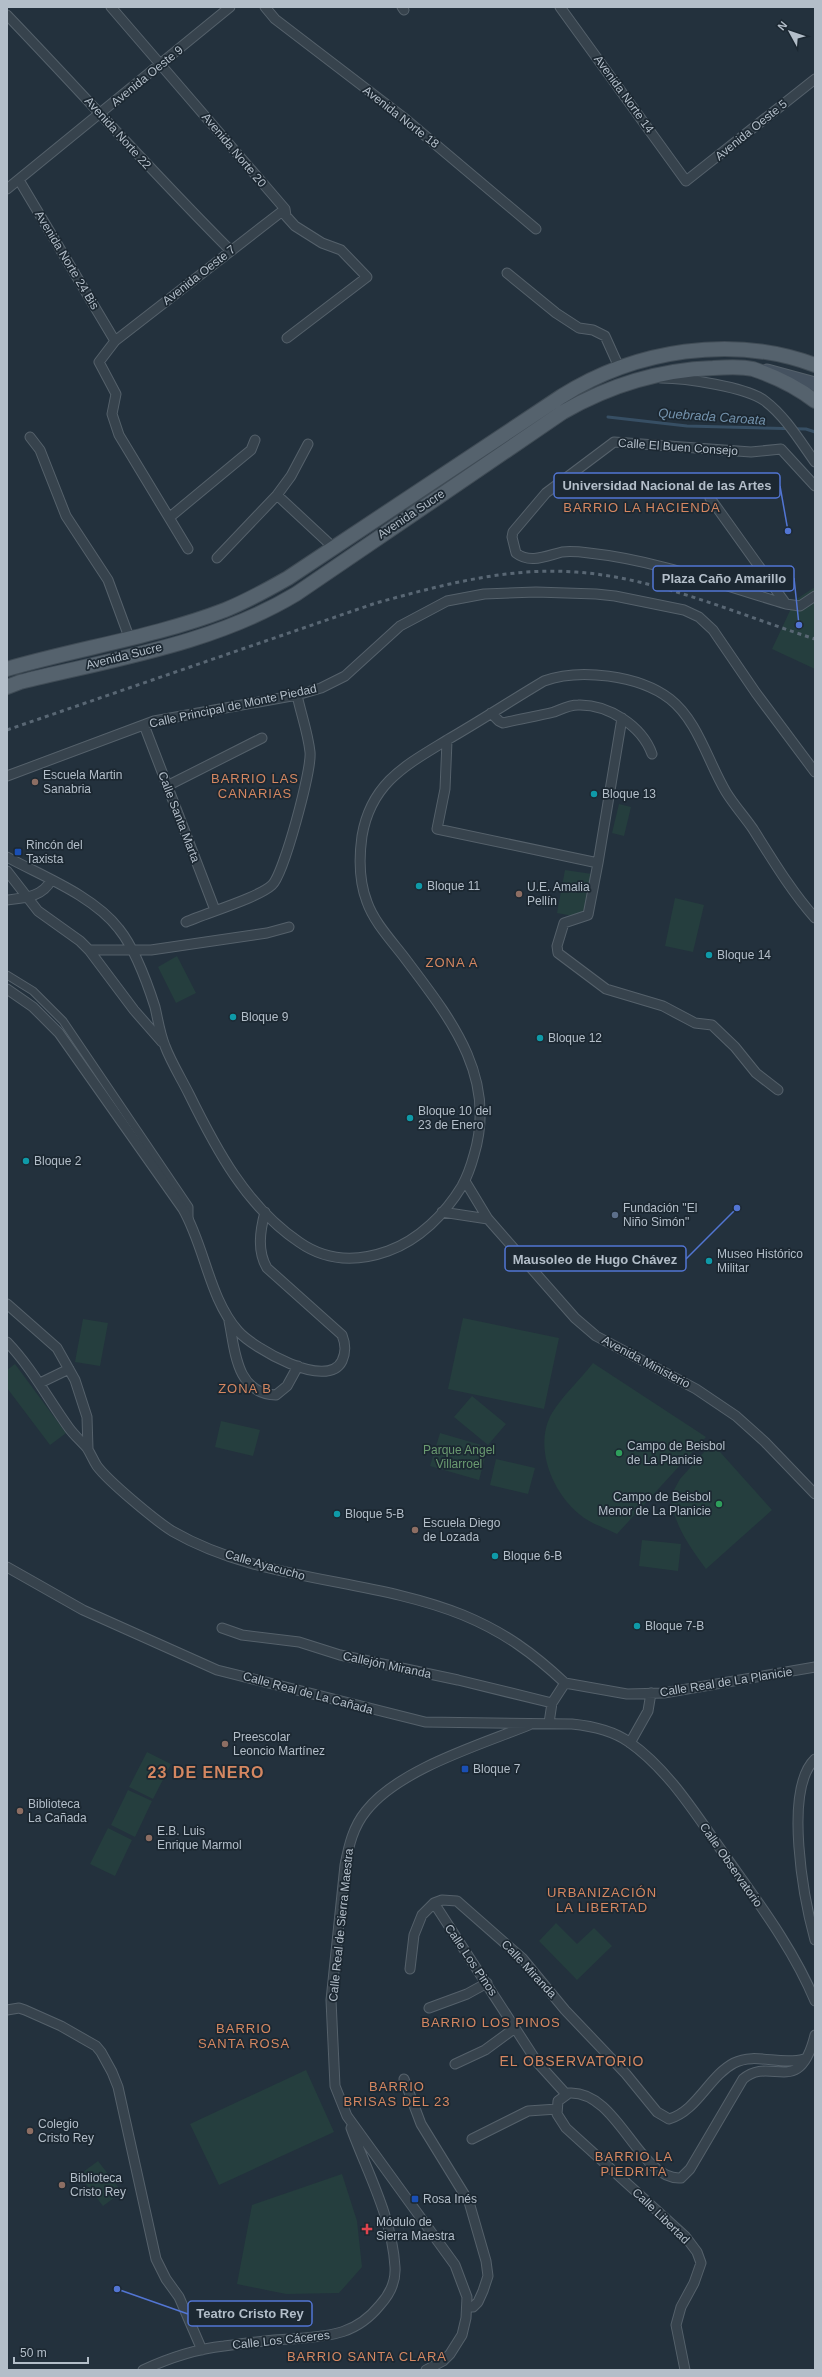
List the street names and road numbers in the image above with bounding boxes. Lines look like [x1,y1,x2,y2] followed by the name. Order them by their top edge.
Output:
[108,43,186,109] street label: Avenida Oeste 9
[591,52,657,136] street label: Avenida Norte 14
[360,83,442,151] street label: Avenida Norte 18
[82,94,154,172] street label: Avenida Norte 22
[712,97,790,163] street label: Avenida Oeste 5
[199,110,269,190] street label: Avenida Norte 20
[32,208,102,312] street label: Avenida Norte 24 Bis
[160,242,238,308] street label: Avenida Oeste 7
[618,436,739,458] street label: Calle El Buen Consejo
[375,486,447,542] street label: Avenida Sucre
[85,640,164,672] street label: Avenida Sucre
[148,681,318,731] street label: Calle Principal de Monte Piedad
[155,770,203,865] street label: Calle Santa Marta
[600,1333,693,1391] street label: Avenida Ministerio
[223,1547,307,1583] street label: Calle Ayacucho
[342,1649,433,1681] street label: Callejón Miranda
[659,1665,794,1699] street label: Calle Real de La Planicie
[241,1669,375,1717] street label: Calle Real de La Cañada
[697,1820,765,1910] street label: Calle Observatorio
[326,1847,356,2002] street label: Calle Real de Sierra Maestra
[442,1922,500,1998] street label: Calle Los Pinos
[499,1937,560,2001] street label: Calle Miranda
[630,2185,692,2247] street label: Calle Libertad
[232,2328,330,2352] street label: Calle Los Cáceres

